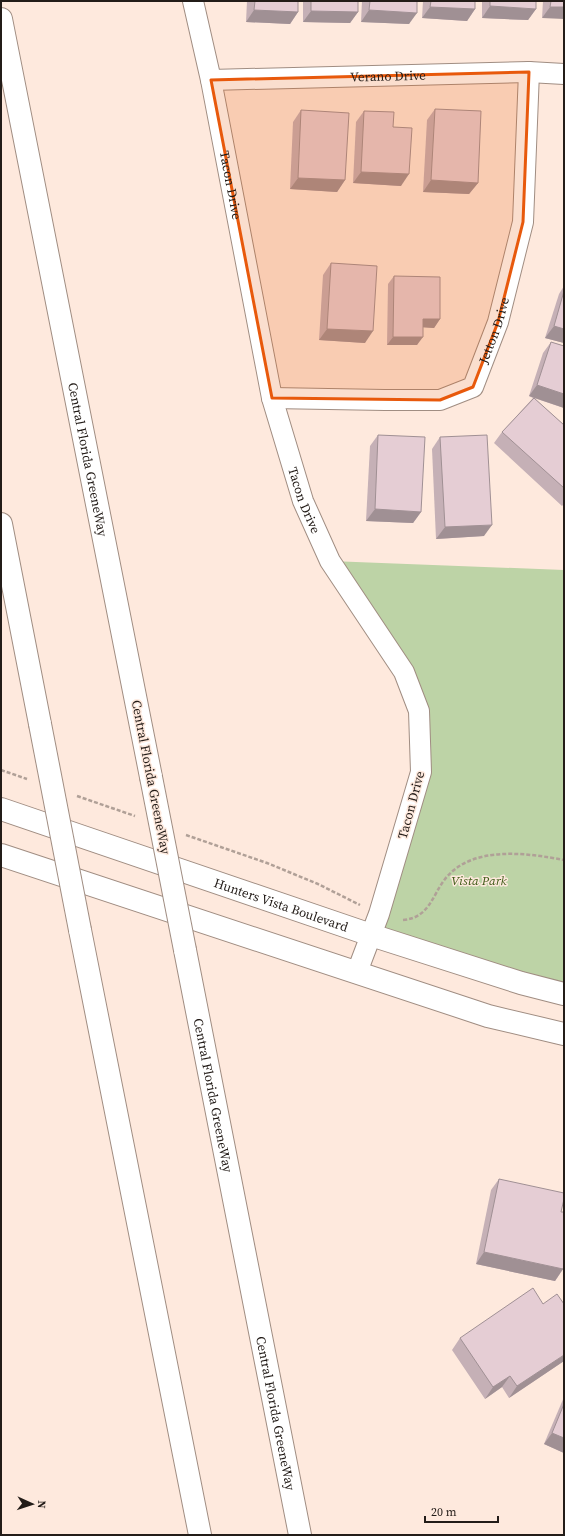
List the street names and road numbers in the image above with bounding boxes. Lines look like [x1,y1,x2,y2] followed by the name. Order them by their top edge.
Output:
[350,66,426,85] street label: Verano Drive
[216,149,246,221] street label: Tacon Drive
[474,295,513,367] street label: Jetton Drive
[65,381,112,538] street label: Central Florida GreeneWay
[285,465,325,536] street label: Tacon Drive
[128,699,174,856] street label: Central Florida GreeneWay
[394,769,428,841] street label: Tacon Drive
[212,874,351,935] street label: Hunters Vista Boulevard
[190,1017,237,1174] street label: Central Florida GreeneWay
[253,1335,300,1492] street label: Central Florida GreeneWay

